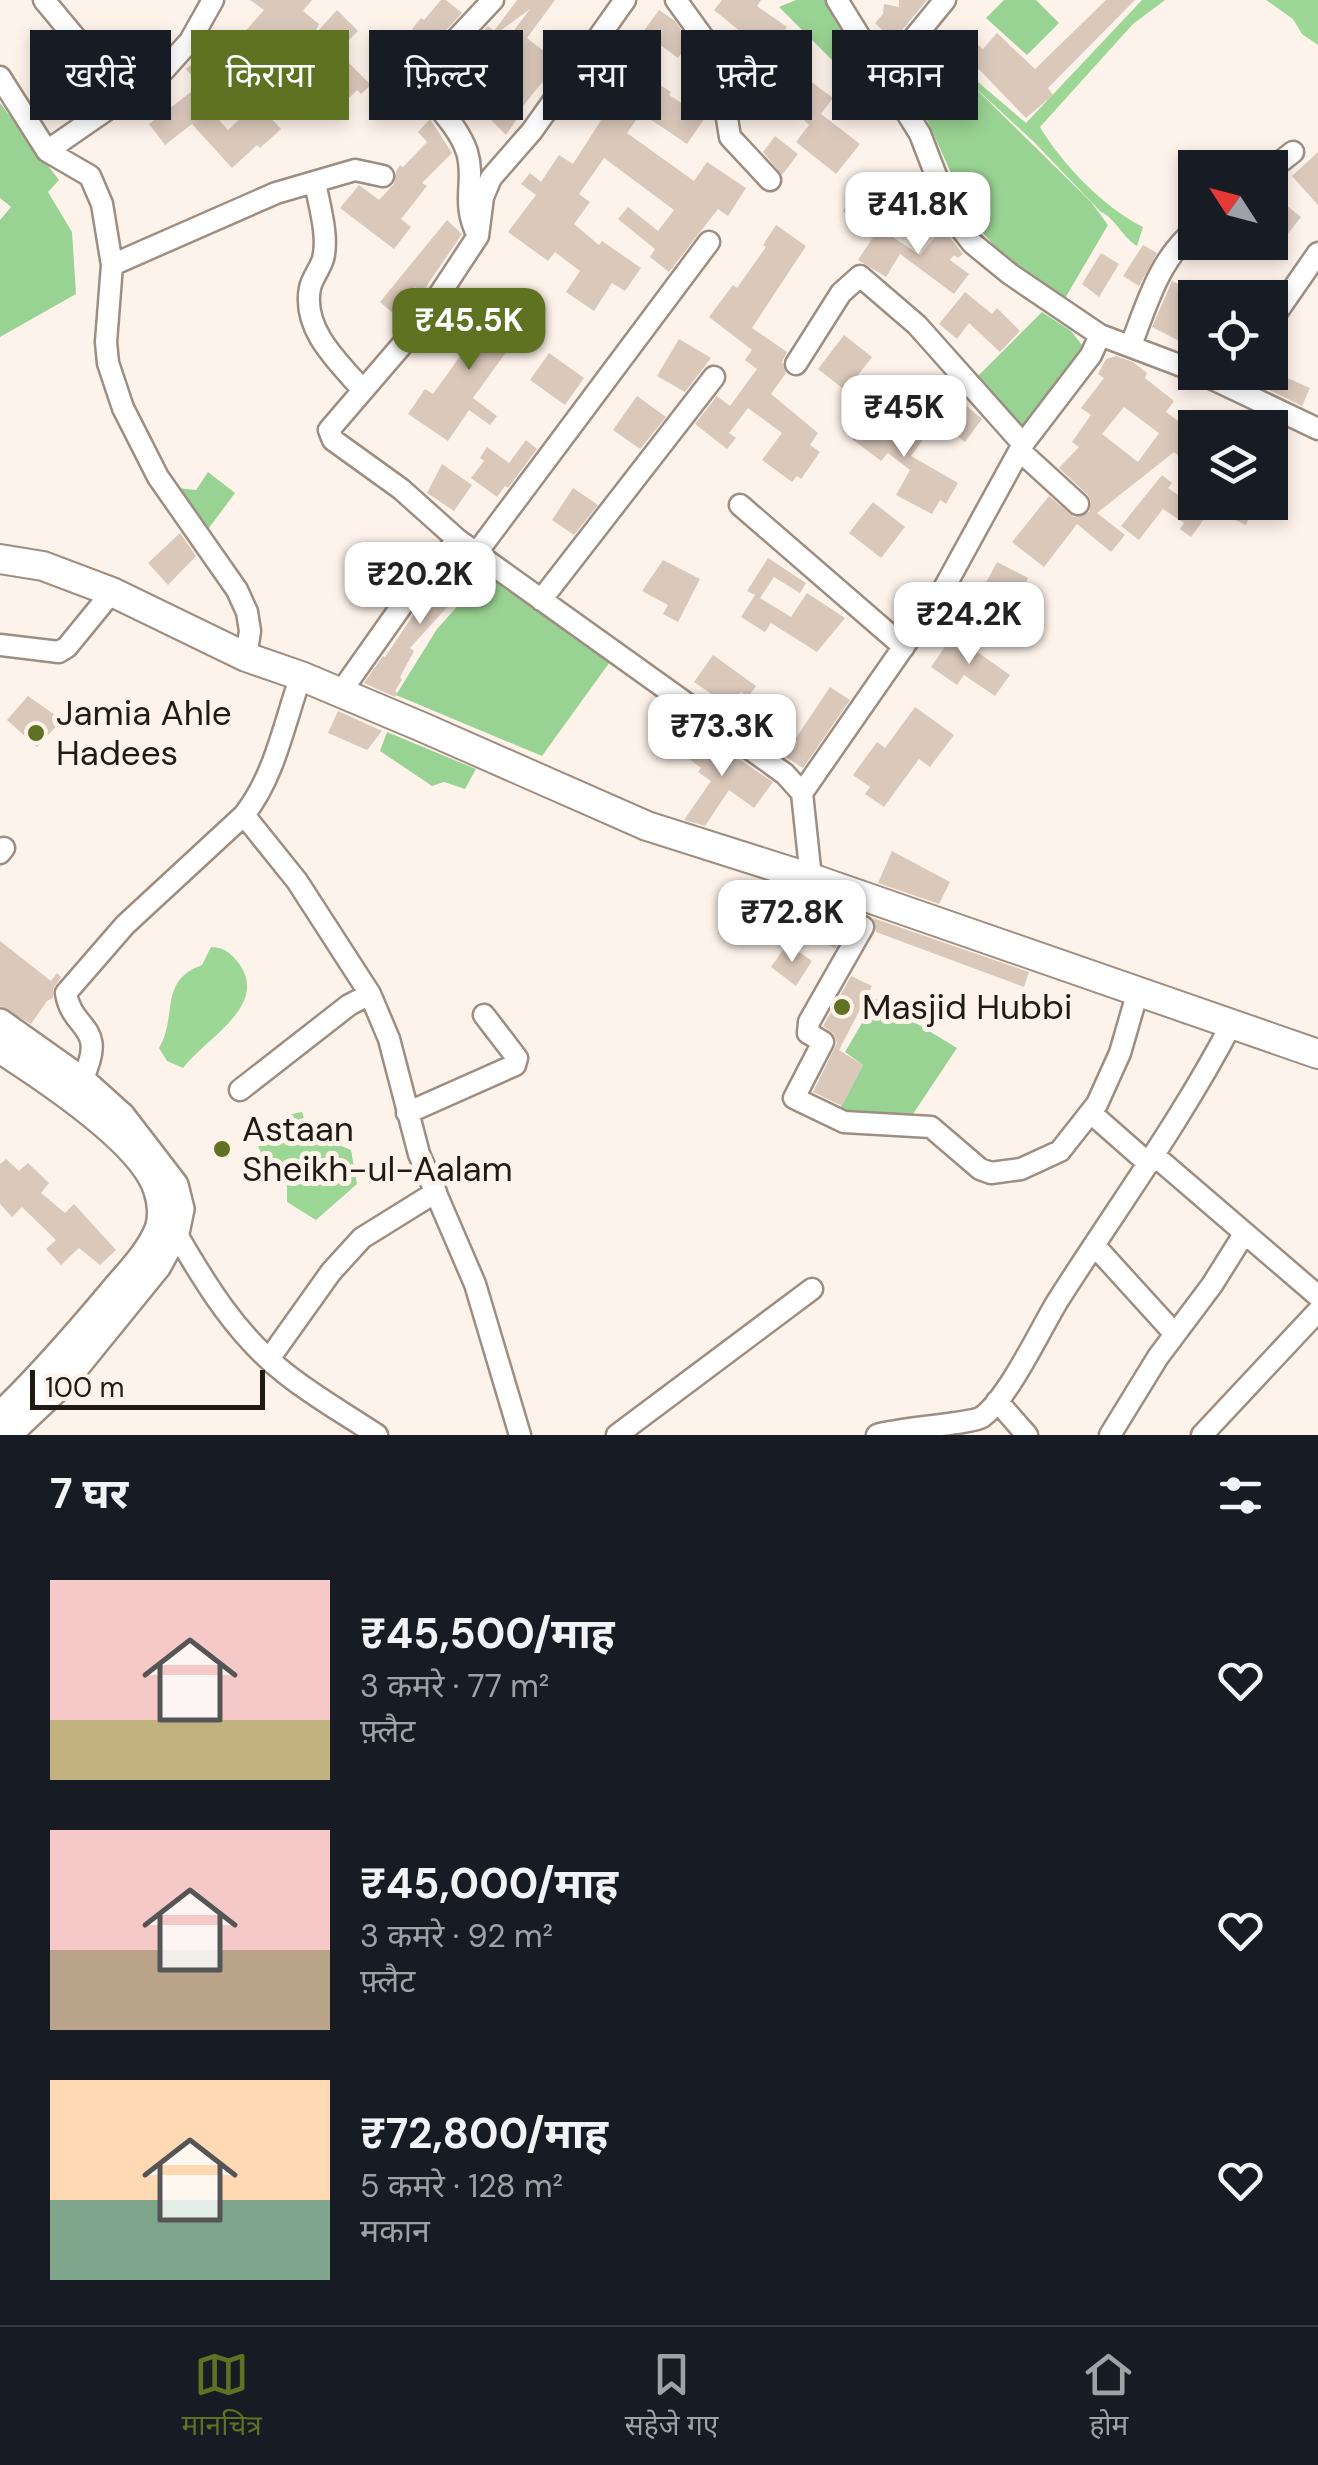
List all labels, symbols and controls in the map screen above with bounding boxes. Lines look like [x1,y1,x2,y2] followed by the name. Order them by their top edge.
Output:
[30,30,171,120] chip: खरीदें
[191,30,349,120] chip: किराया
[369,30,523,120] chip: फ़िल्टर
[543,30,661,120] chip: नया
[681,30,812,120] chip: फ़्लैट
[832,30,978,120] chip: मकान
[1178,150,1288,260] north arrow
[1178,150,1288,520] map controls
[837,172,999,257] pin: ₹41.8K
[867,183,969,225] text: ₹41.8K
[1178,280,1288,390] button: locate
[388,288,550,373] pin: ₹45.5K
[414,299,524,341] text: ₹45.5K
[845,375,963,460] pin: ₹45K
[863,386,945,428] text: ₹45K
[1178,410,1288,520] button: layers
[339,542,501,627] pin: ₹20.2K
[367,553,473,595] text: ₹20.2K
[888,582,1050,667] pin: ₹24.2K
[916,593,1022,635] text: ₹24.2K
[56,690,232,776] place label: Jamia Ahle Hadees
[641,694,803,779] pin: ₹73.3K
[670,705,774,747] text: ₹73.3K
[25,722,47,744] marker: Jamia Ahle Hadees
[711,880,873,965] pin: ₹72.8K
[740,891,844,933] text: ₹72.8K
[862,984,1072,1030] place label: Masjid Hubbi
[831,996,853,1018] marker: Masjid Hubbi
[242,1106,513,1192] place label: Astaan Sheikh-ul-Aalam
[211,1138,233,1160] marker: Astaan Sheikh-ul-Aalam
[30,1365,265,1410] scale bar
[45,1369,124,1406] text: 100 m
[50,1466,128,1521] text: 7 घर
[1213,1468,1268,1523] icon: filters
[360,1606,615,1661] text: ₹45,500/माह
[130,1620,250,1740] icon: home
[1213,1653,1268,1708] icon: heart
[360,1665,549,1707] text: 3 कमरे · 77 m²
[360,1710,415,1752] text: फ़्लैट
[360,1856,618,1911] text: ₹45,000/माह
[130,1870,250,1990] icon: home
[1213,1903,1268,1958] icon: heart
[360,1915,553,1957] text: 3 कमरे · 92 m²
[360,1960,415,2002] text: फ़्लैट
[360,2106,608,2161] text: ₹72,800/माह
[130,2120,250,2240] icon: home
[1213,2153,1268,2208] icon: heart
[360,2165,563,2207] text: 5 कमरे · 128 m²
[360,2210,430,2252] text: मकान
[182,2347,262,2446] tab: मानचित्र
[625,2347,718,2446] tab: सहेजे गए
[1081,2347,1136,2446] tab: होम

